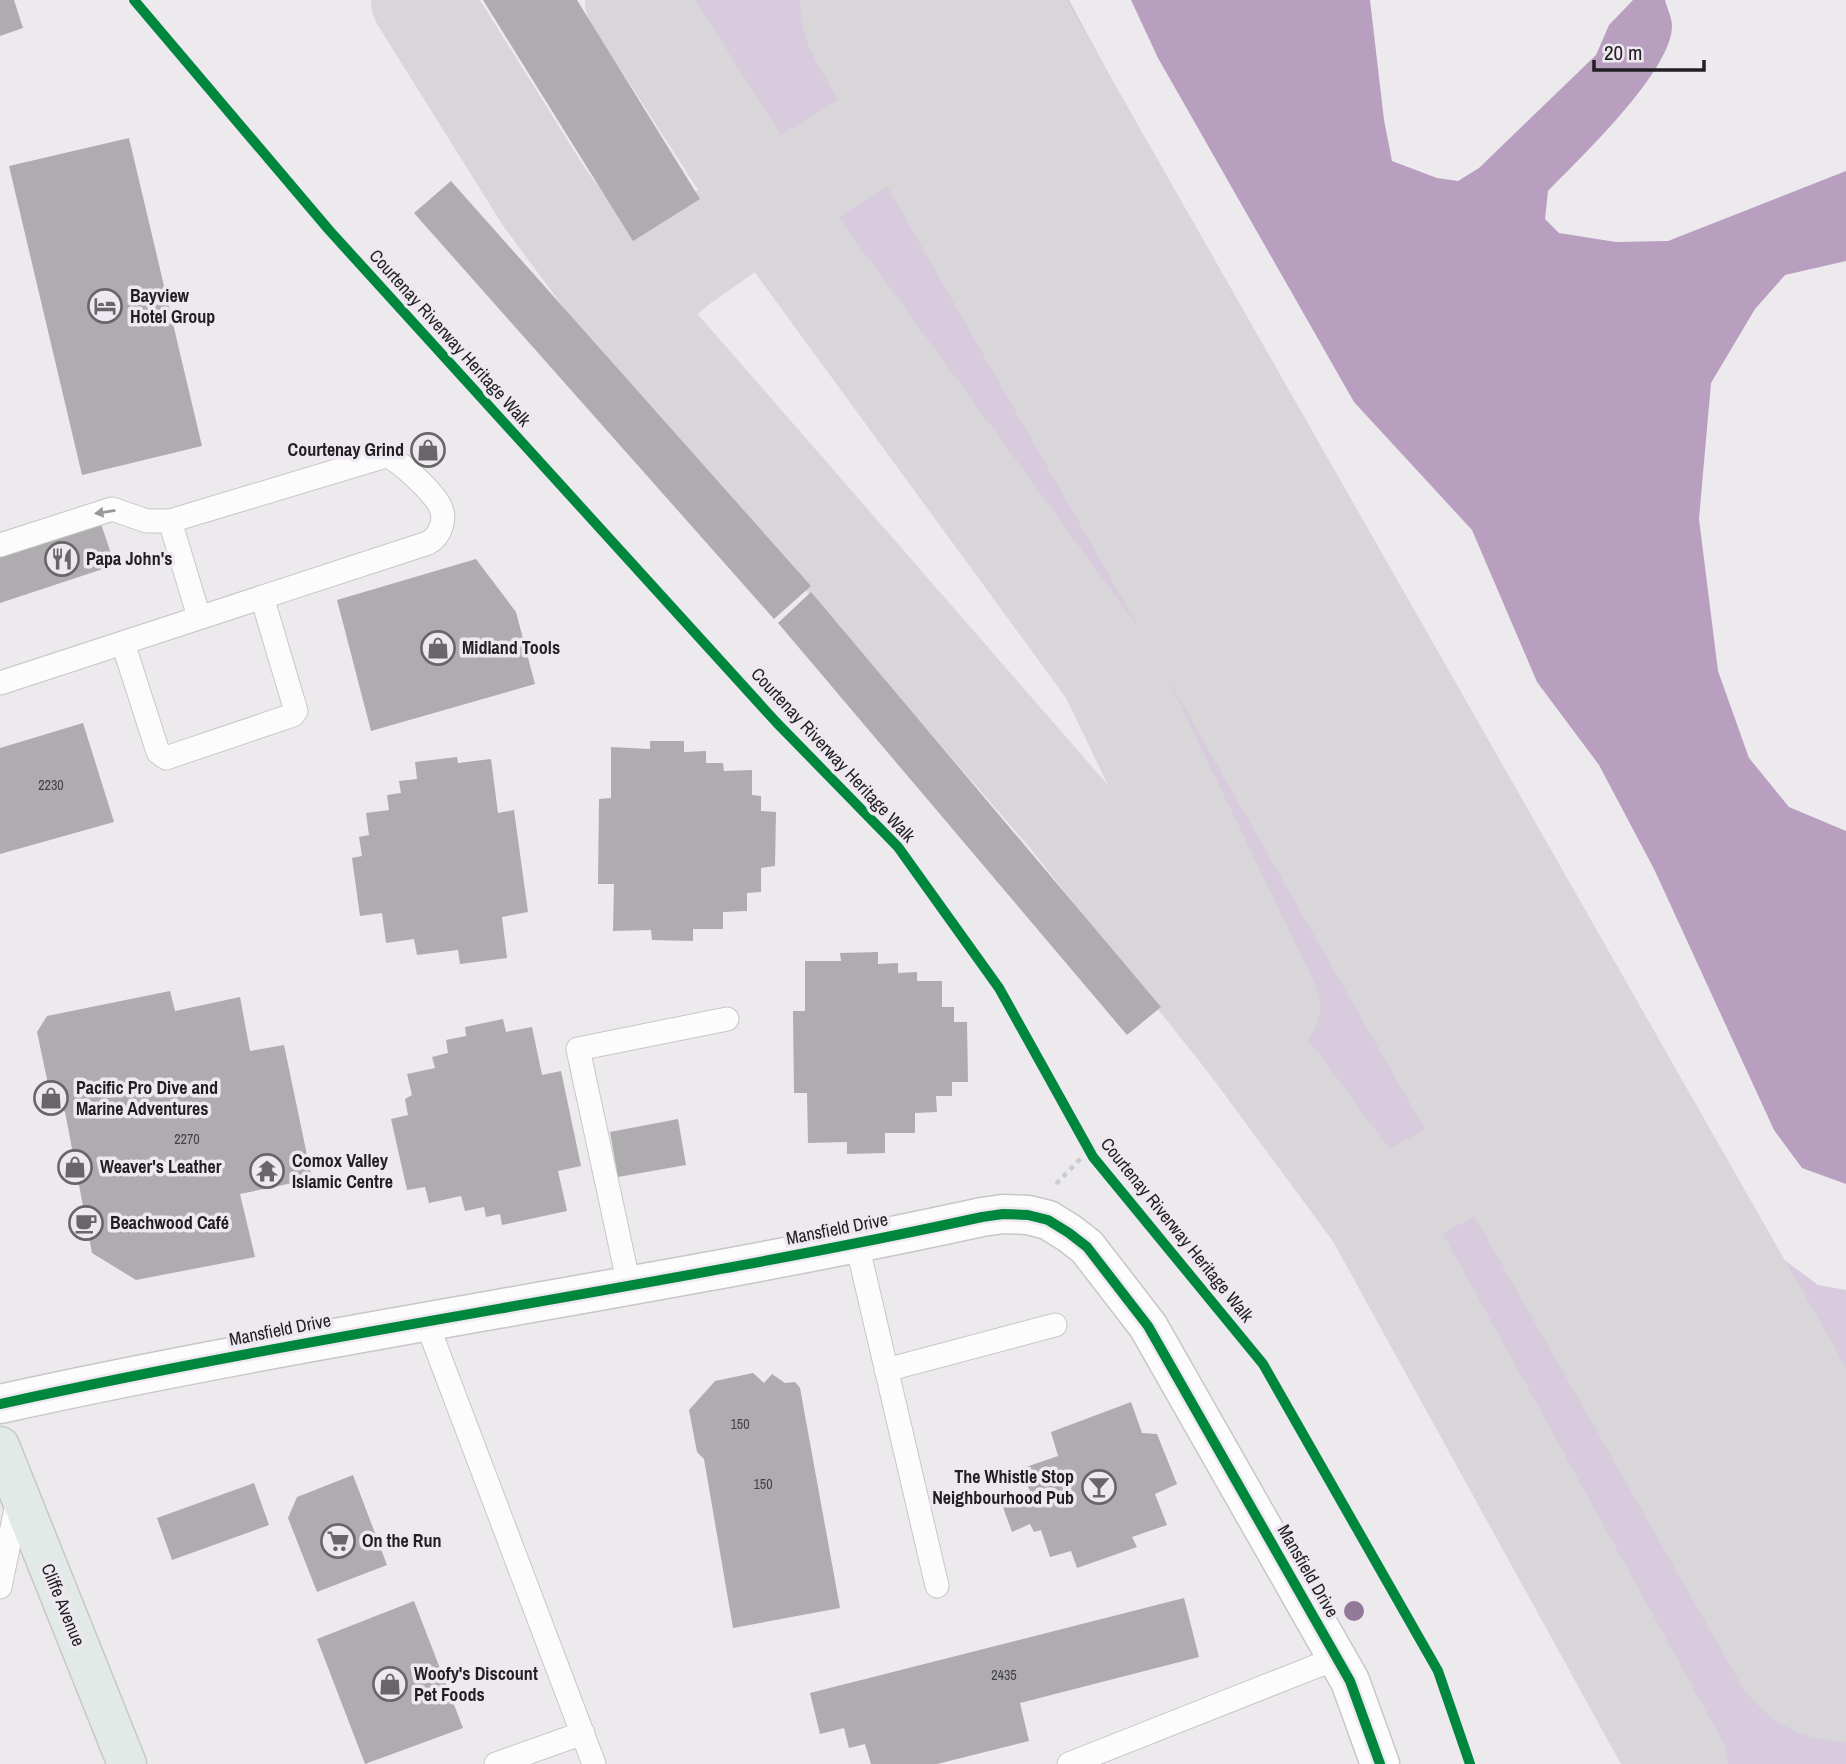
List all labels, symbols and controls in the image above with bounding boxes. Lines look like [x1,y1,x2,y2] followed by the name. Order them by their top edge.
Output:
[1594,28,1704,72] scale bar
[1604,38,1642,67] text: 20 m
[364,244,537,432] street label: Courtenay Riverway Heritage Walk
[130,283,215,329] place label: Bayview Hotel Group
[86,287,124,325] hotel icon: Bayview Hotel Group
[409,431,447,469] shop icon: Courtenay Grind
[288,437,404,462] place label: Courtenay Grind
[94,507,116,518] one-way arrow
[43,540,81,578] restaurant icon: Papa John's
[86,546,172,571] place label: Papa John's
[419,629,457,667] shop icon: Midland Tools
[462,635,560,660] place label: Midland Tools
[746,662,922,848] street label: Courtenay Riverway Heritage Walk
[38,776,64,794] house number: 2230
[76,1075,218,1121] place label: Pacific Pro Dive and Marine Adventures
[32,1079,70,1117] shop icon: Pacific Pro Dive and Marine Adventures
[174,1130,200,1148] house number: 2270
[1095,1132,1260,1328] street label: Courtenay Riverway Heritage Walk
[56,1148,94,1186] shop icon: Weaver's Leather
[292,1148,393,1194] place label: Comox Valley Islamic Centre
[248,1152,286,1190] temple icon: Comox Valley Islamic Centre
[100,1154,222,1179] place label: Weaver's Leather
[67,1204,105,1242] cafe icon: Beachwood Café
[784,1206,890,1251] street label: Mansfield Drive
[110,1210,229,1235] place label: Beachwood Café
[227,1307,333,1352] street label: Mansfield Drive
[730,1415,750,1433] house number: 150
[932,1464,1074,1510] place label: The Whistle Stop Neighbourhood Pub
[1080,1468,1118,1506] bar icon: The Whistle Stop Neighbourhood Pub
[753,1475,773,1493] house number: 150
[1272,1520,1345,1622] street label: Mansfield Drive
[319,1522,357,1560] supermarket icon: On the Run
[362,1528,442,1553] place label: On the Run
[36,1560,91,1650] street label: Cliffe Avenue
[414,1661,538,1707] place label: Woofy's Discount Pet Foods
[371,1665,409,1703] shop icon: Woofy's Discount Pet Foods
[991,1666,1017,1684] house number: 2435

